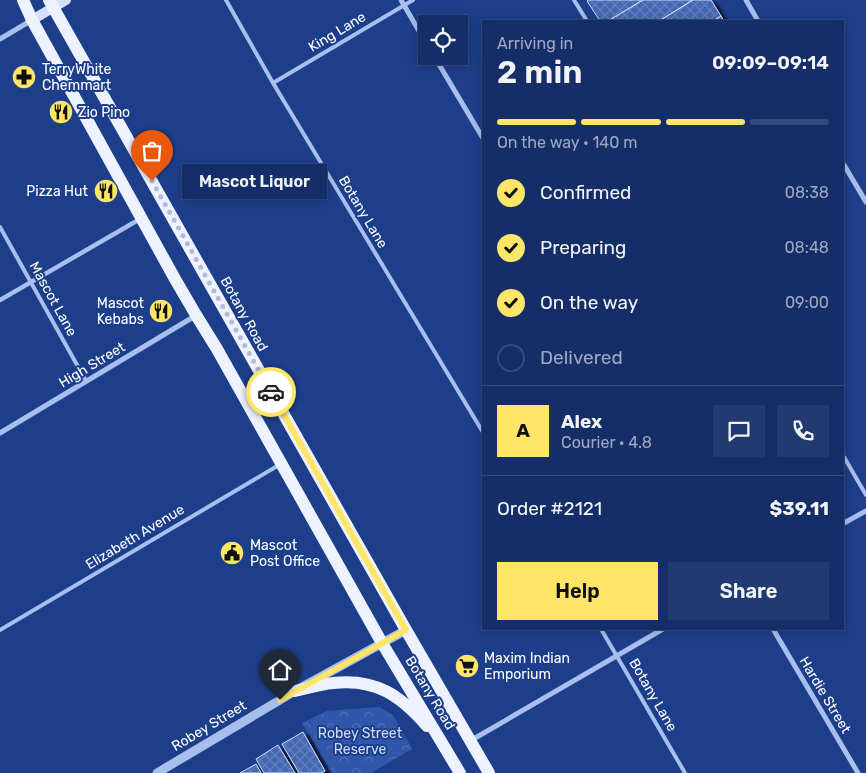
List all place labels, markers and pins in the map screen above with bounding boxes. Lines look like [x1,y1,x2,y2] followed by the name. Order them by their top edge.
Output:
[42,61,112,94] place label: TerryWhite Chemmart
[11,64,37,90] pharmacy icon: TerryWhite Chemmart
[48,99,74,125] restaurant icon: Zio Pino
[78,104,130,121] place label: Zio Pino
[131,130,173,181] pin
[182,164,327,198] callout: Mascot Liquor
[93,178,119,204] restaurant icon: Pizza Hut
[26,183,89,200] place label: Pizza Hut
[97,295,145,328] place label: Mascot Kebabs
[148,298,174,324] restaurant icon: Mascot Kebabs
[250,537,320,570] place label: Mascot Post Office
[219,540,245,566] public building icon: Mascot Post Office
[259,649,301,700] pin
[484,650,570,683] place label: Maxim Indian Emporium
[454,653,480,679] supermarket icon: Maxim Indian Emporium

